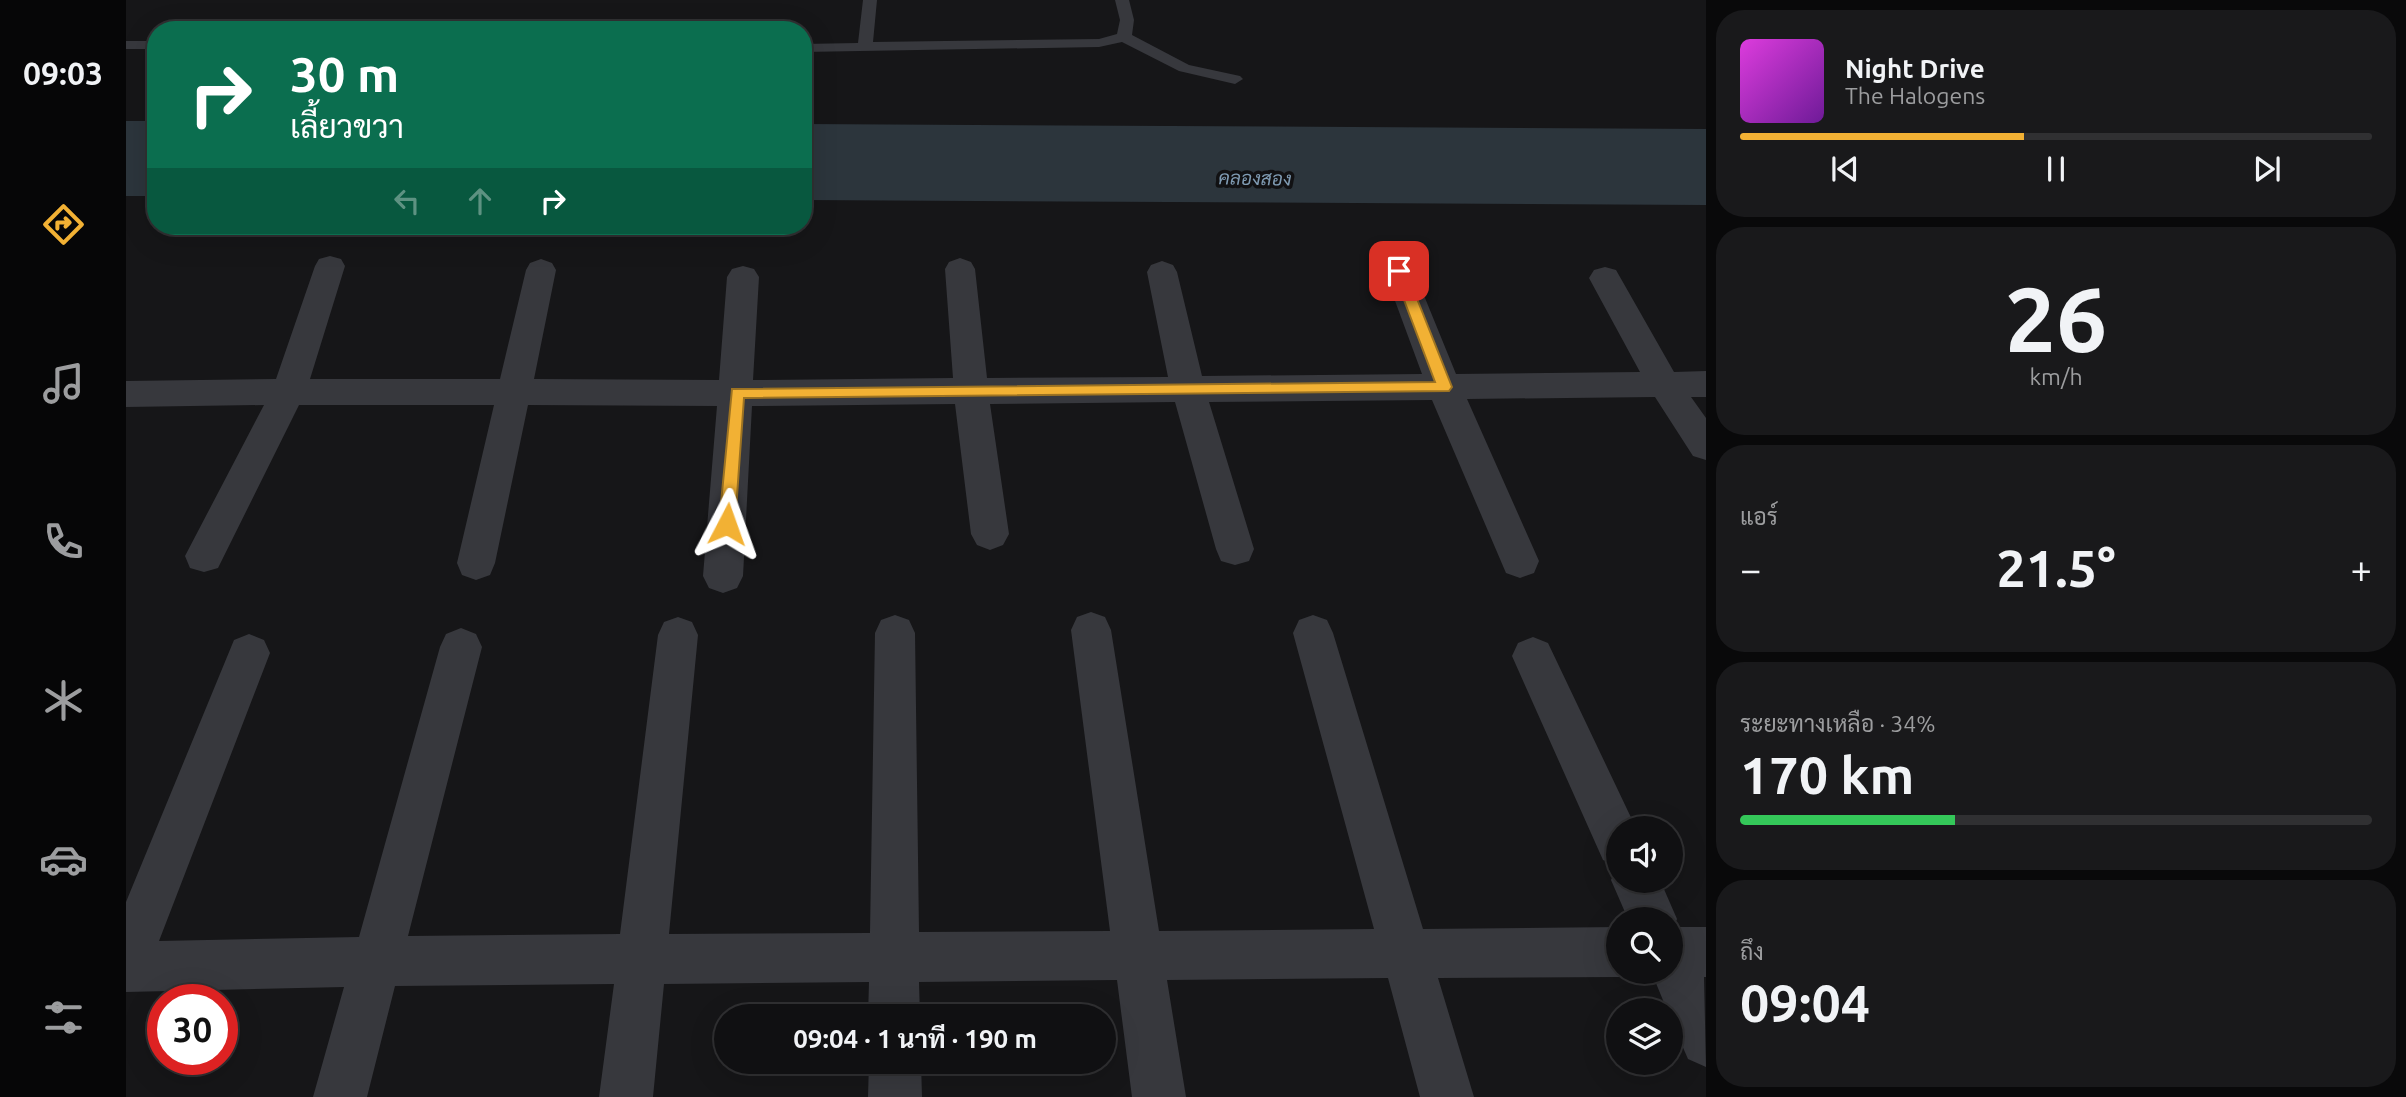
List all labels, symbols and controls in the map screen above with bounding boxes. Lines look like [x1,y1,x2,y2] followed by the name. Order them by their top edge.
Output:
[290,46,399,101] text: 30 m
[175,49,266,140] icon: right
[1845,54,1985,83] text: Night Drive
[23,55,103,91] text: 09:03
[1845,83,1985,108] text: The Halogens
[290,108,404,144] text: เลี้ยวขวา
[1826,150,1864,188] icon: previous
[2037,150,2075,188] icon: pause
[2248,150,2286,188] icon: next
[1218,166,1292,190] water label: คลองสอง
[388,182,426,220] icon: left
[461,182,499,220] icon: ahead
[534,182,572,220] icon: right
[39,200,88,249] icon: directions
[1369,241,1429,301] pin
[1380,252,1418,290] icon: arrive
[2005,267,2107,369] text: 26
[39,359,88,408] icon: music
[2029,364,2083,389] text: km/h
[690,487,764,561] position arrow
[1740,504,1778,529] text: แอร์
[39,517,88,566] icon: phone
[1996,539,2116,597] text: 21.5°
[1740,548,1761,590] text: −
[2351,548,2372,590] text: +
[39,676,88,725] icon: climate
[1740,711,1936,736] text: ระยะทางเหลือ · 34%
[1740,746,1914,804] text: 170 km
[1606,816,1683,1075] map controls
[1606,816,1683,893] button: sound
[39,835,88,884] icon: car
[1606,907,1683,984] button: search
[1740,939,1764,964] text: ถึง
[1740,974,1870,1032] text: 09:04
[147,984,238,1075] speed limit sign: 30
[39,993,88,1042] icon: filters
[1606,998,1683,1075] button: layers
[793,1024,1037,1053] text: 09:04 · 1 นาที · 190 m

